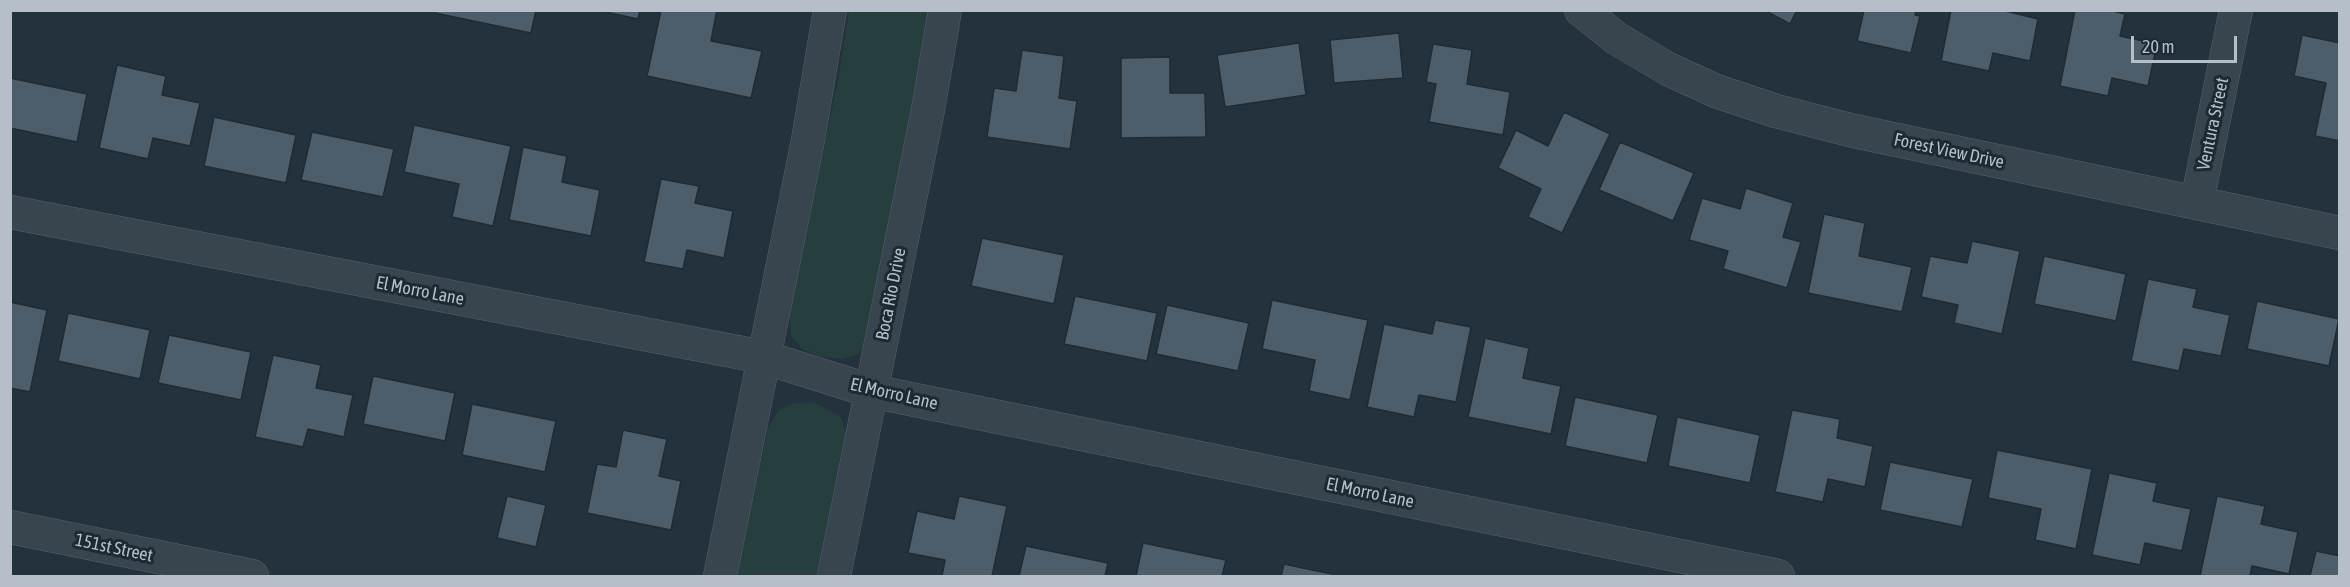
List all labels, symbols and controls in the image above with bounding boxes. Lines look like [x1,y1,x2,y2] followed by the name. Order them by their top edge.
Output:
[2134,24,2240,62] scale bar
[2142,36,2174,57] text: 20 m
[2193,76,2233,172] street label: Ventura Street
[1892,129,2006,173] street label: Forest View Drive
[871,246,911,342] street label: Boca Rio Drive
[374,272,466,310] street label: El Morro Lane
[848,373,940,415] street label: El Morro Lane
[1324,473,1416,513] street label: El Morro Lane
[73,529,155,567] street label: 151st Street

